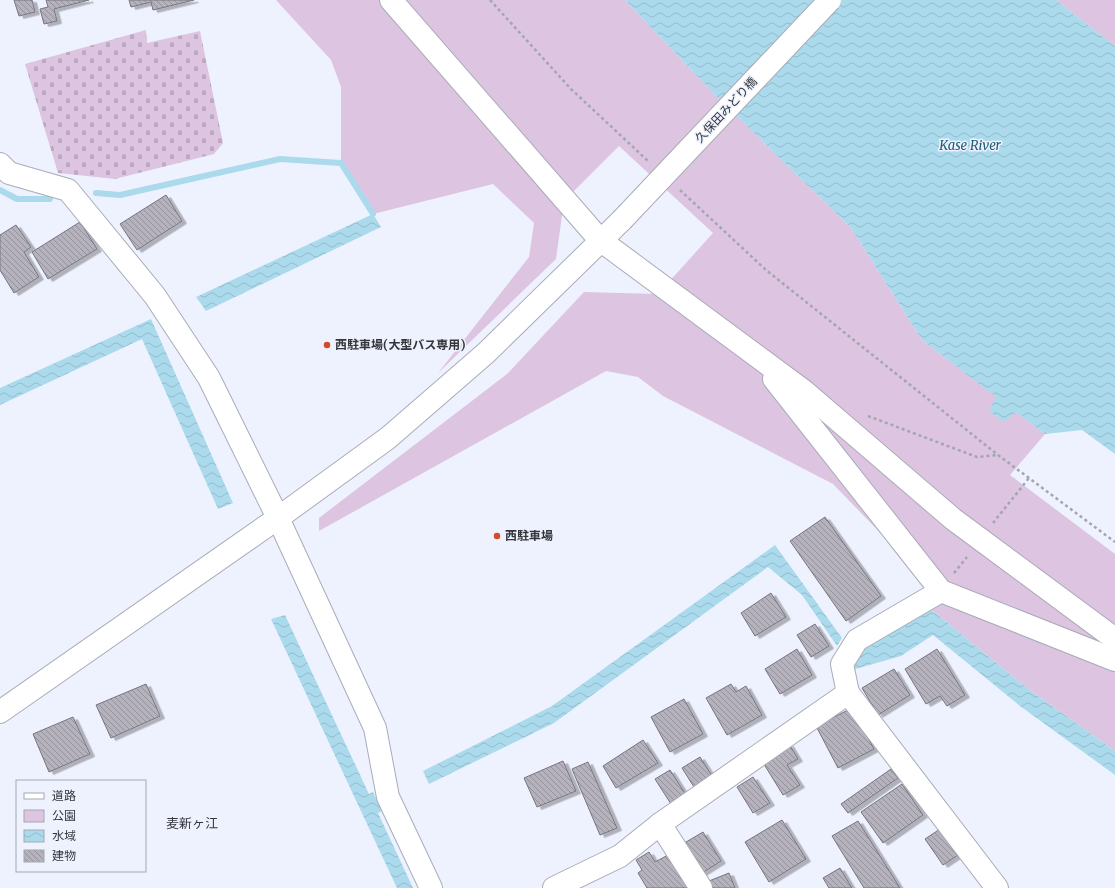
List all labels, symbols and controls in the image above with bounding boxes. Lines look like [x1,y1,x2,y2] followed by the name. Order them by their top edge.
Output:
[691,74,760,145] street label: 久保田みどり橋
[938,137,1002,154] water label: Kase River
[335,337,466,352] place label: 西駐車場(大型バス専用)
[322,340,332,350] marker: 西駐車場(大型バス専用)
[505,528,553,543] place label: 西駐車場
[492,531,502,541] marker: 西駐車場
[16,780,146,872] legend
[52,788,76,803] text: 道路
[52,808,76,823] text: 公園
[166,815,218,832] district label: 麦新ヶ江
[52,828,76,843] text: 水域
[52,848,76,863] text: 建物

